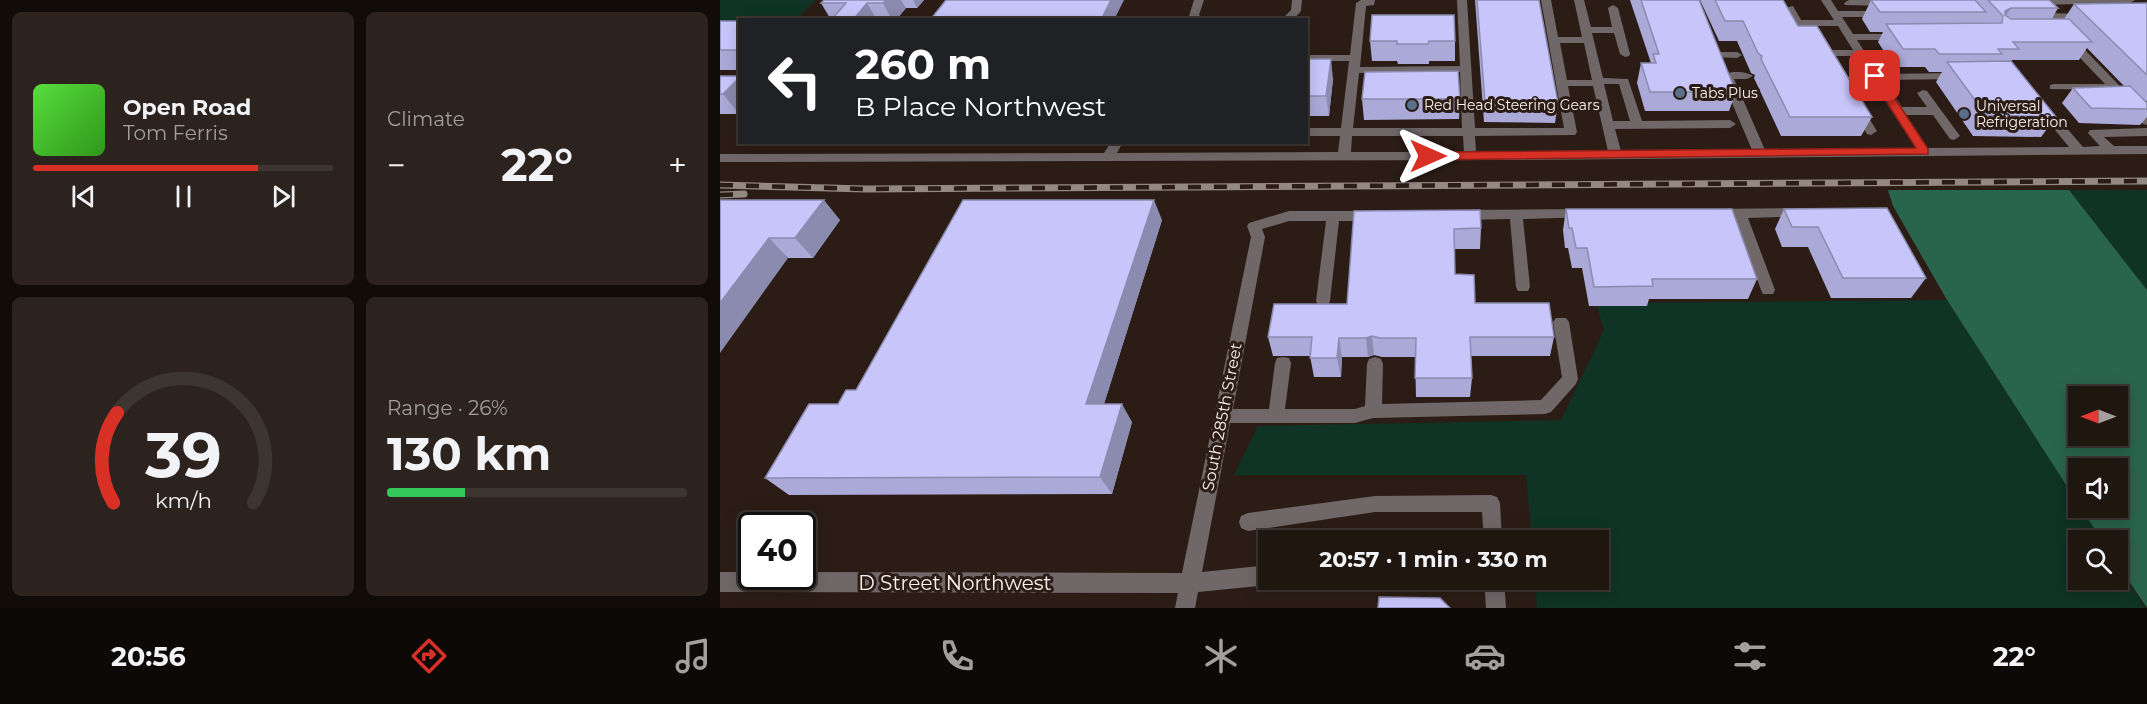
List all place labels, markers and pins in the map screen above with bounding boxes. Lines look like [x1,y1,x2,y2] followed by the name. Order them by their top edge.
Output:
[1849,50,1900,101] pin
[1692,84,1758,102] place label: Tabs Plus
[1673,86,1687,100] marker: Tabs Plus
[1424,96,1600,114] place label: Red Head Steering Gears
[1976,97,2068,131] place label: Universal Refrigeration
[1405,98,1419,112] marker: Red Head Steering Gears
[1957,107,1971,121] marker: Universal Refrigeration

